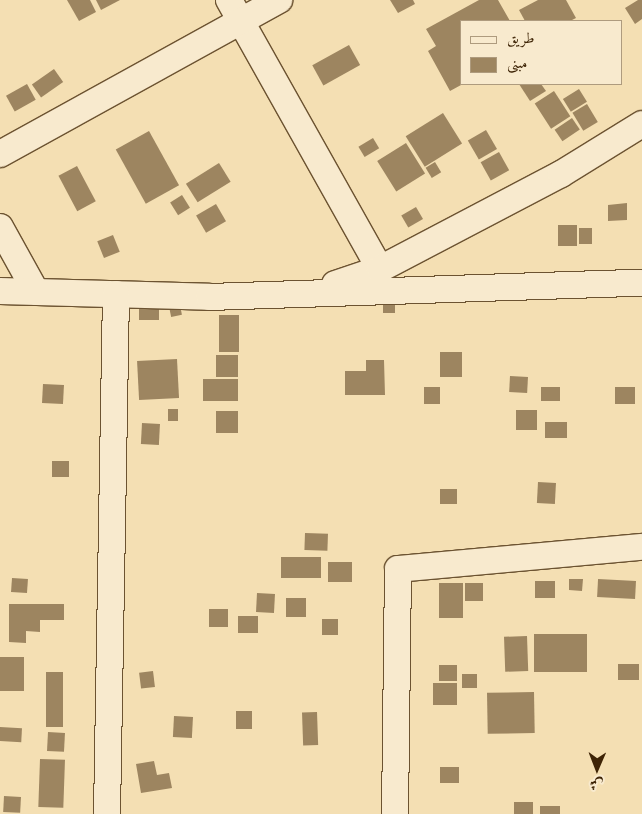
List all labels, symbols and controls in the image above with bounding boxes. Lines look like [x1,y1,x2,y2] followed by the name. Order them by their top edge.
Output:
[460,20,622,85] legend
[507,29,534,48] text: طريق
[507,54,527,73] text: مبنى
[572,744,622,794] north arrow
[590,775,604,793] text: ش

